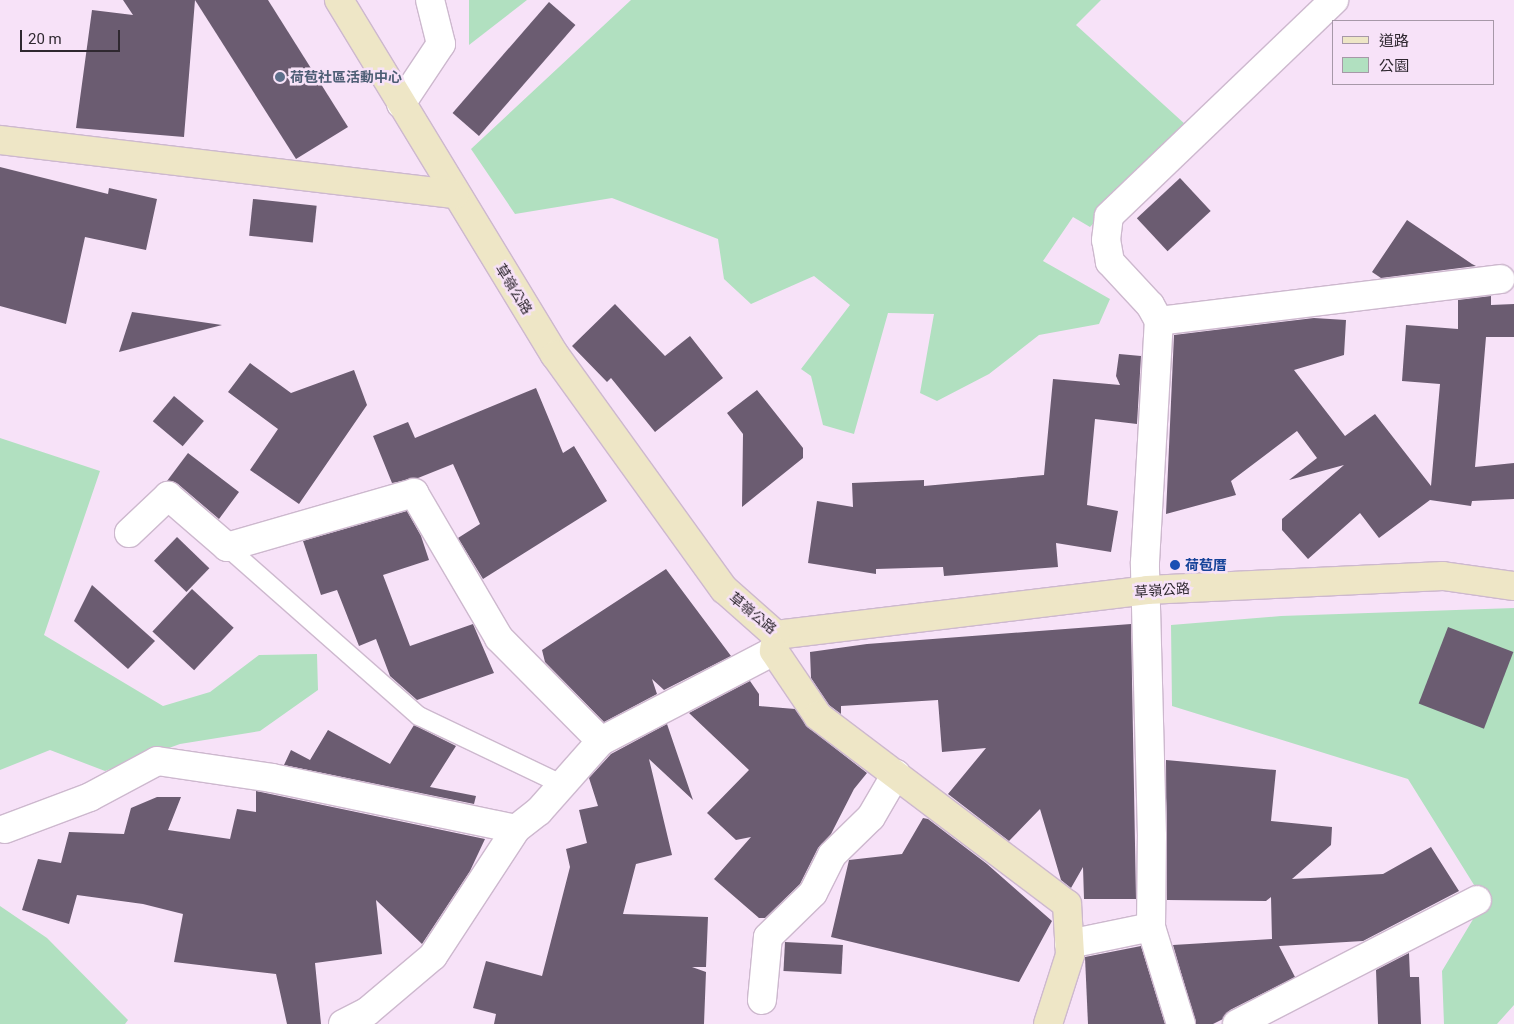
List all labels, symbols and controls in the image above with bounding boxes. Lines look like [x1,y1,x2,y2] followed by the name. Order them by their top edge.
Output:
[22,20,122,52] scale bar
[1332,20,1494,85] legend
[28,30,62,48] text: 20 m
[1379,32,1409,50] text: 道路
[1379,57,1409,75] text: 公園
[290,69,402,85] place label: 荷苞社區活動中心
[274,71,286,83] marker: 荷苞社區活動中心
[492,261,536,317] street label: 草嶺公路
[1185,557,1227,573] place label: 荷苞厝
[1169,559,1181,571] marker: 荷苞厝
[1133,580,1191,600] street label: 草嶺公路
[726,589,780,637] street label: 草嶺公路

